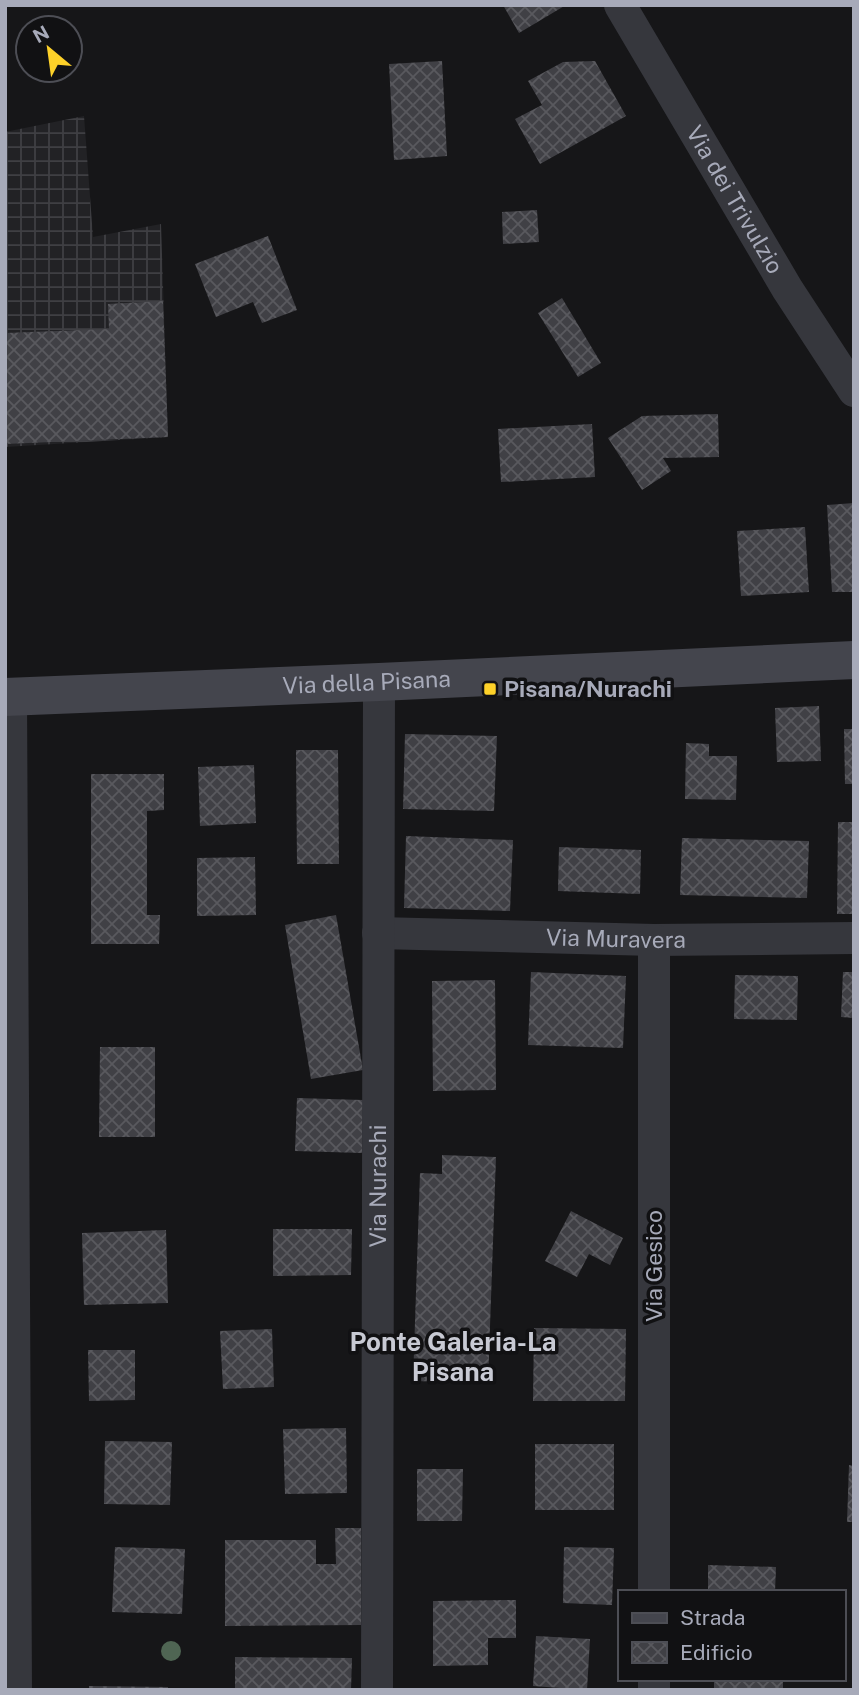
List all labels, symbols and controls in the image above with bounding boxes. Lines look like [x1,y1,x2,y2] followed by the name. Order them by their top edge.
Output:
[14,14,84,84] north arrow
[29,21,53,47] text: N
[681,121,789,278] street label: Via dei Trivulzio
[282,665,451,699] street label: Via della Pisana
[504,675,672,702] place label: Pisana/Nurachi
[482,681,498,697] marker: Pisana/Nurachi
[546,923,686,953] street label: Via Muravera
[364,1124,391,1248] street label: Via Nurachi
[640,1210,667,1322] street label: Via Gesico
[350,1326,556,1387] district label: Ponte Galeria-La Pisana
[618,1590,845,1681] legend
[680,1605,745,1630] text: Strada
[680,1640,753,1665] text: Edificio

